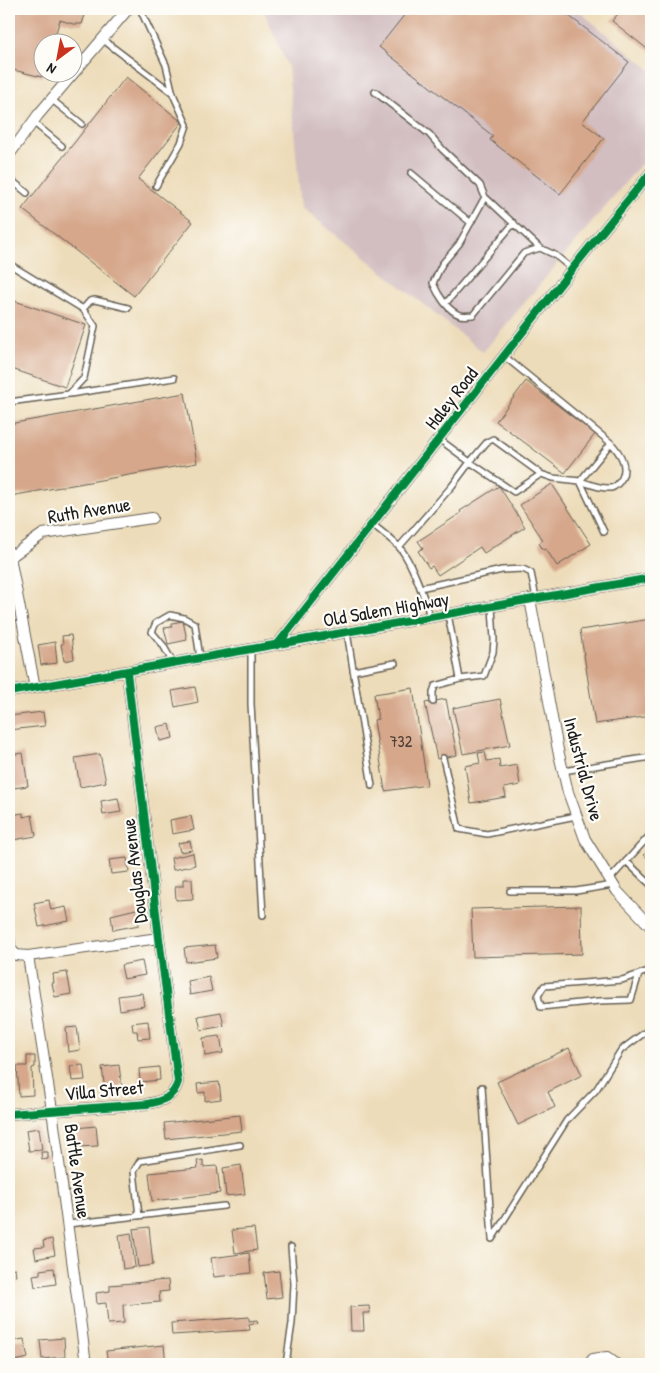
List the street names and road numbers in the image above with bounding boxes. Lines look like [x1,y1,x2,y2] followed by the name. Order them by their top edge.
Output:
[418,361,484,435] street label: Haley Road
[46,491,133,529] street label: Ruth Avenue
[321,585,451,633] street label: Old Salem Highway
[558,714,610,824] street label: Industrial Drive
[115,817,153,925] street label: Douglas Avenue
[63,1074,145,1106] street label: Villa Street
[58,1122,98,1220] street label: Battle Avenue

